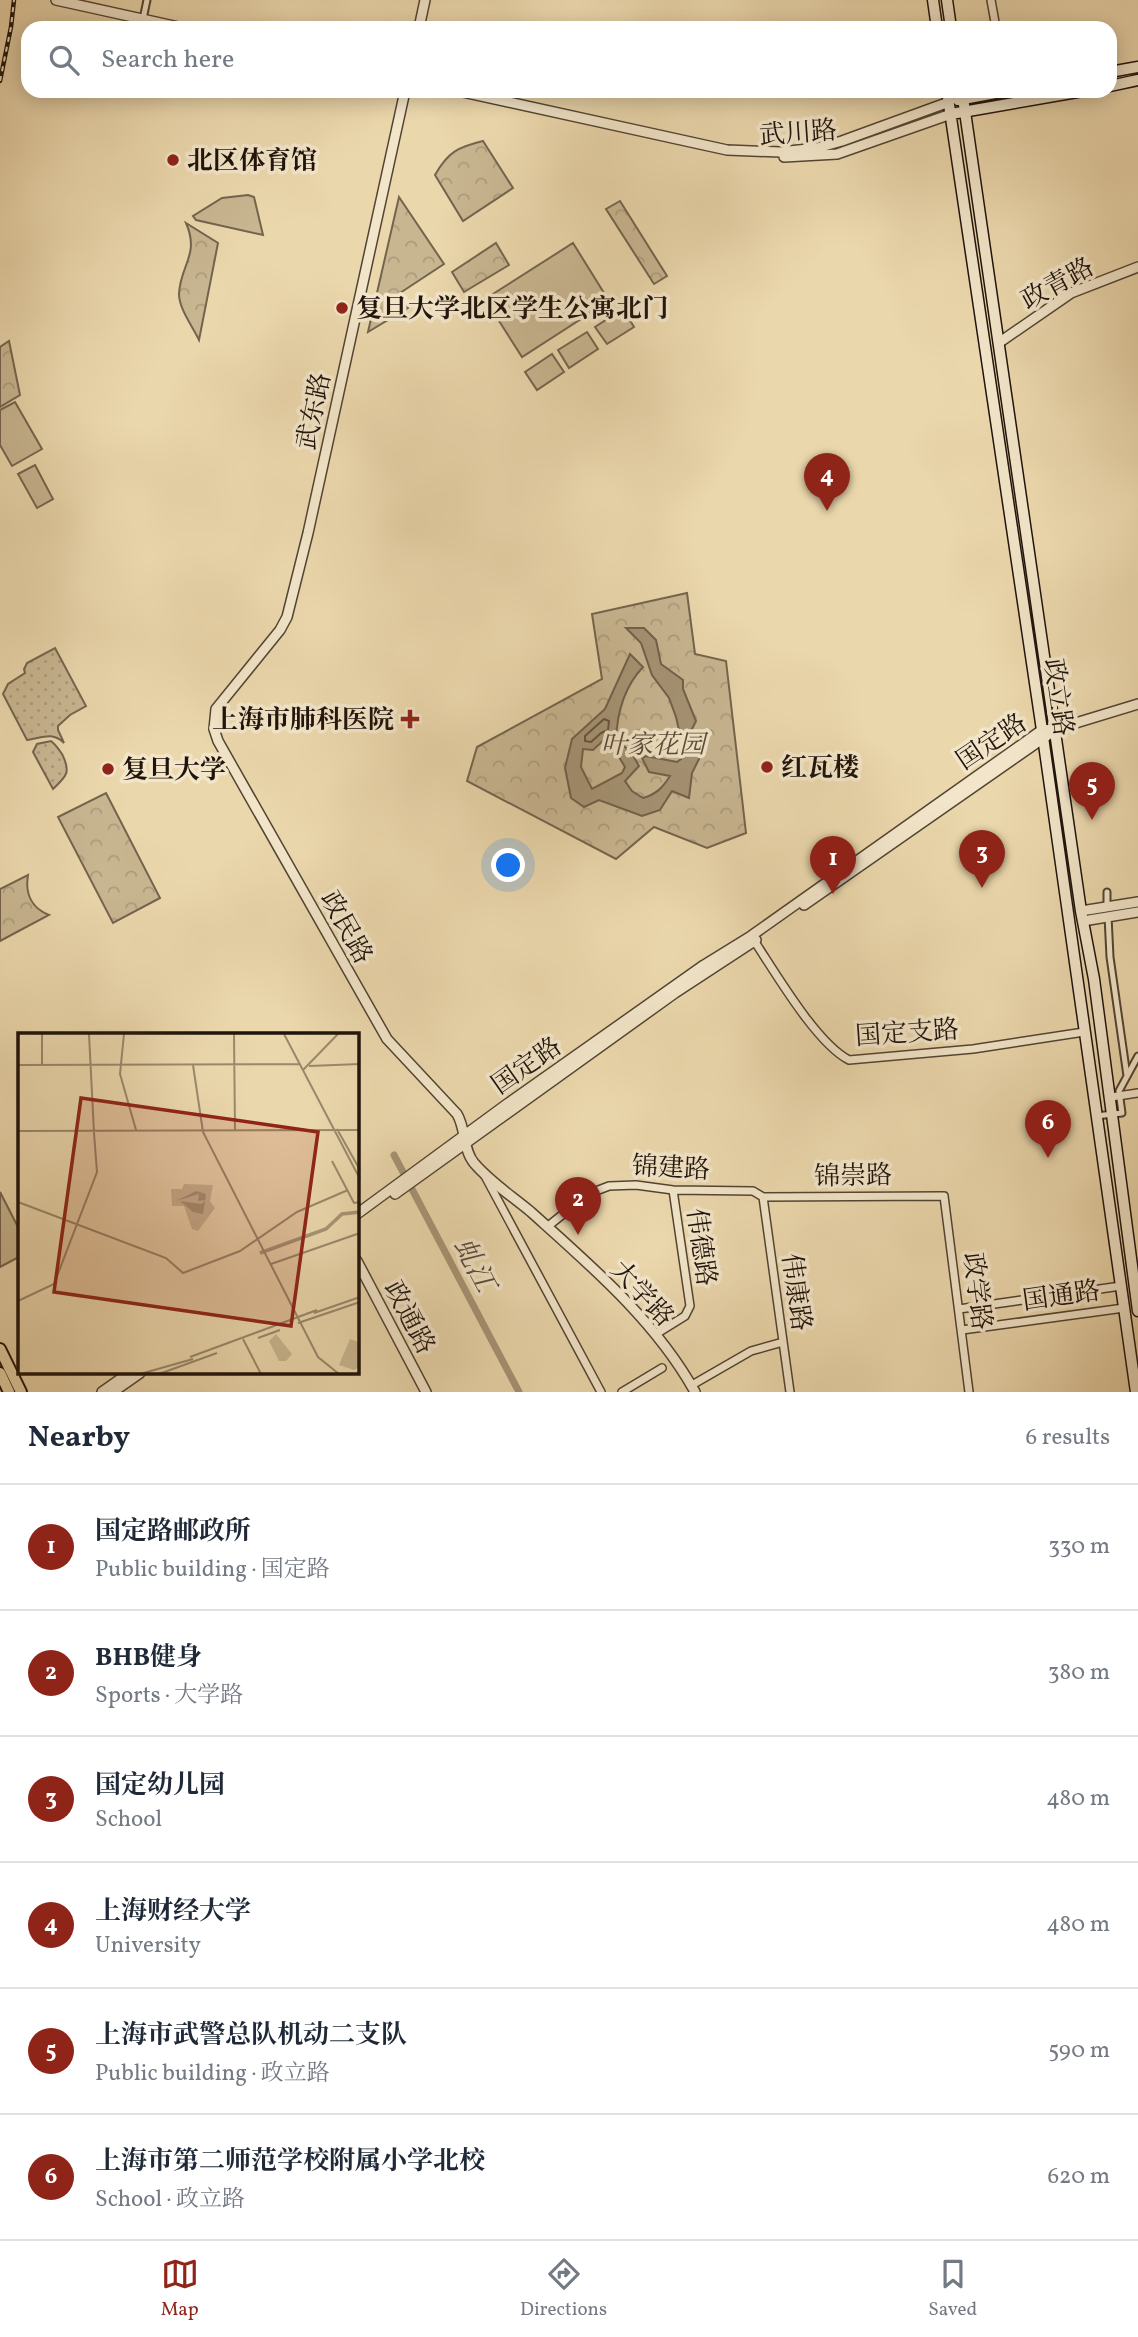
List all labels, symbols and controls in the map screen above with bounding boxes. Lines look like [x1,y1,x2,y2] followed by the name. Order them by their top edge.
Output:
[21,21,1117,98] search box
[45,41,83,79] icon: search
[101,42,234,78] text: Search here
[758,113,838,155] street label: 武川路
[187,144,317,180] place label: 北区体育馆
[165,152,181,168] marker: 北区体育馆
[1015,250,1101,319] street label: 政青路
[356,292,668,328] place label: 复旦大学北区学生公寓北门
[334,300,350,316] marker: 复旦大学北区学生公寓北门
[289,370,341,453] street label: 武东路
[804,453,850,511] pin: 4
[1034,656,1080,738] street label: 政立路
[212,703,394,739] place label: 上海市肺科医院
[950,706,1035,779] street label: 国定路
[400,709,420,729] marker: 上海市肺科医院
[601,728,709,764] park label: 叶家花园
[781,751,859,787] place label: 红瓦楼
[122,753,226,789] place label: 复旦大学
[759,759,775,775] marker: 红瓦楼
[100,761,116,777] marker: 复旦大学
[1069,762,1115,820] pin: 5
[959,830,1005,888] pin: 3
[810,836,856,894] pin: 1
[491,848,525,882] your location
[311,885,380,971] street label: 政民路
[854,1012,960,1056] street label: 国定支路
[485,1030,569,1104] street label: 国定路
[18,1033,359,1374] inset map
[1025,1100,1071,1158] pin: 6
[631,1149,711,1189] street label: 锦建路
[814,1158,892,1196] street label: 锦崇路
[555,1177,601,1235] pin: 2
[677,1206,723,1288] street label: 伟德路
[442,1231,505,1303] water label: 虬江
[953,1250,999,1332] street label: 政学路
[772,1251,818,1333] street label: 伟康路
[602,1254,681,1335] street label: 大学路
[1020,1274,1102,1320] street label: 国通路
[374,1275,442,1361] street label: 政通路
[28,1417,130,1459] text: Nearby
[1026,1422,1110,1454] text: 6 results
[95,1514,251,1550] text: 国定路邮政所
[46,1531,56,1563] text: 1
[1048,1531,1110,1563] text: 330 m
[95,1554,330,1586] text: Public building · 国定路
[95,1640,202,1676] text: BHB健身
[45,1657,57,1689] text: 2
[1048,1657,1110,1689] text: 380 m
[95,1680,243,1712] text: Sports · 大学路
[95,1768,225,1804] text: 国定幼儿园
[45,1783,57,1815] text: 3
[1046,1783,1110,1815] text: 480 m
[95,1804,162,1836] text: School
[95,1894,251,1930] text: 上海财经大学
[44,1909,58,1941] text: 4
[1046,1909,1110,1941] text: 480 m
[95,1930,201,1962] text: University
[95,2018,407,2054] text: 上海市武警总队机动二支队
[45,2035,57,2067] text: 5
[1048,2035,1110,2067] text: 590 m
[95,2058,330,2090] text: Public building · 政立路
[95,2144,485,2180] text: 上海市第二师范学校附属小学北校
[45,2161,57,2193] text: 6
[1047,2161,1110,2193] text: 620 m
[95,2184,245,2216] text: School · 政立路
[161,2255,199,2323] tab: Map
[520,2255,607,2323] tab: Directions
[928,2255,977,2323] tab: Saved

